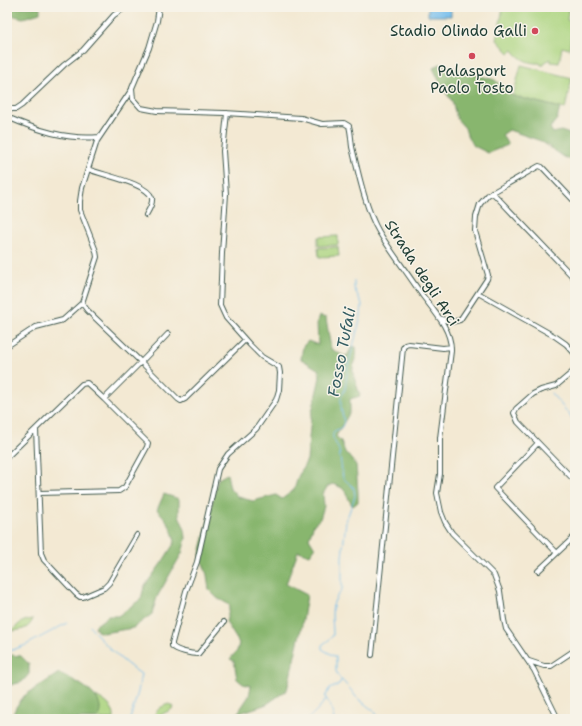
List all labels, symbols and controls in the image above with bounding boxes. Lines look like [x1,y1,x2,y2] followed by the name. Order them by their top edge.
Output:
[390,21,527,41] place label: Stadio Olindo Galli
[530,26,540,36] marker: Stadio Olindo Galli
[467,51,477,61] marker: Palasport Paolo Tosto
[430,61,514,98] place label: Palasport Paolo Tosto
[380,216,464,330] street label: Strada degli Arci
[323,305,361,399] water label: Fosso Tufali

